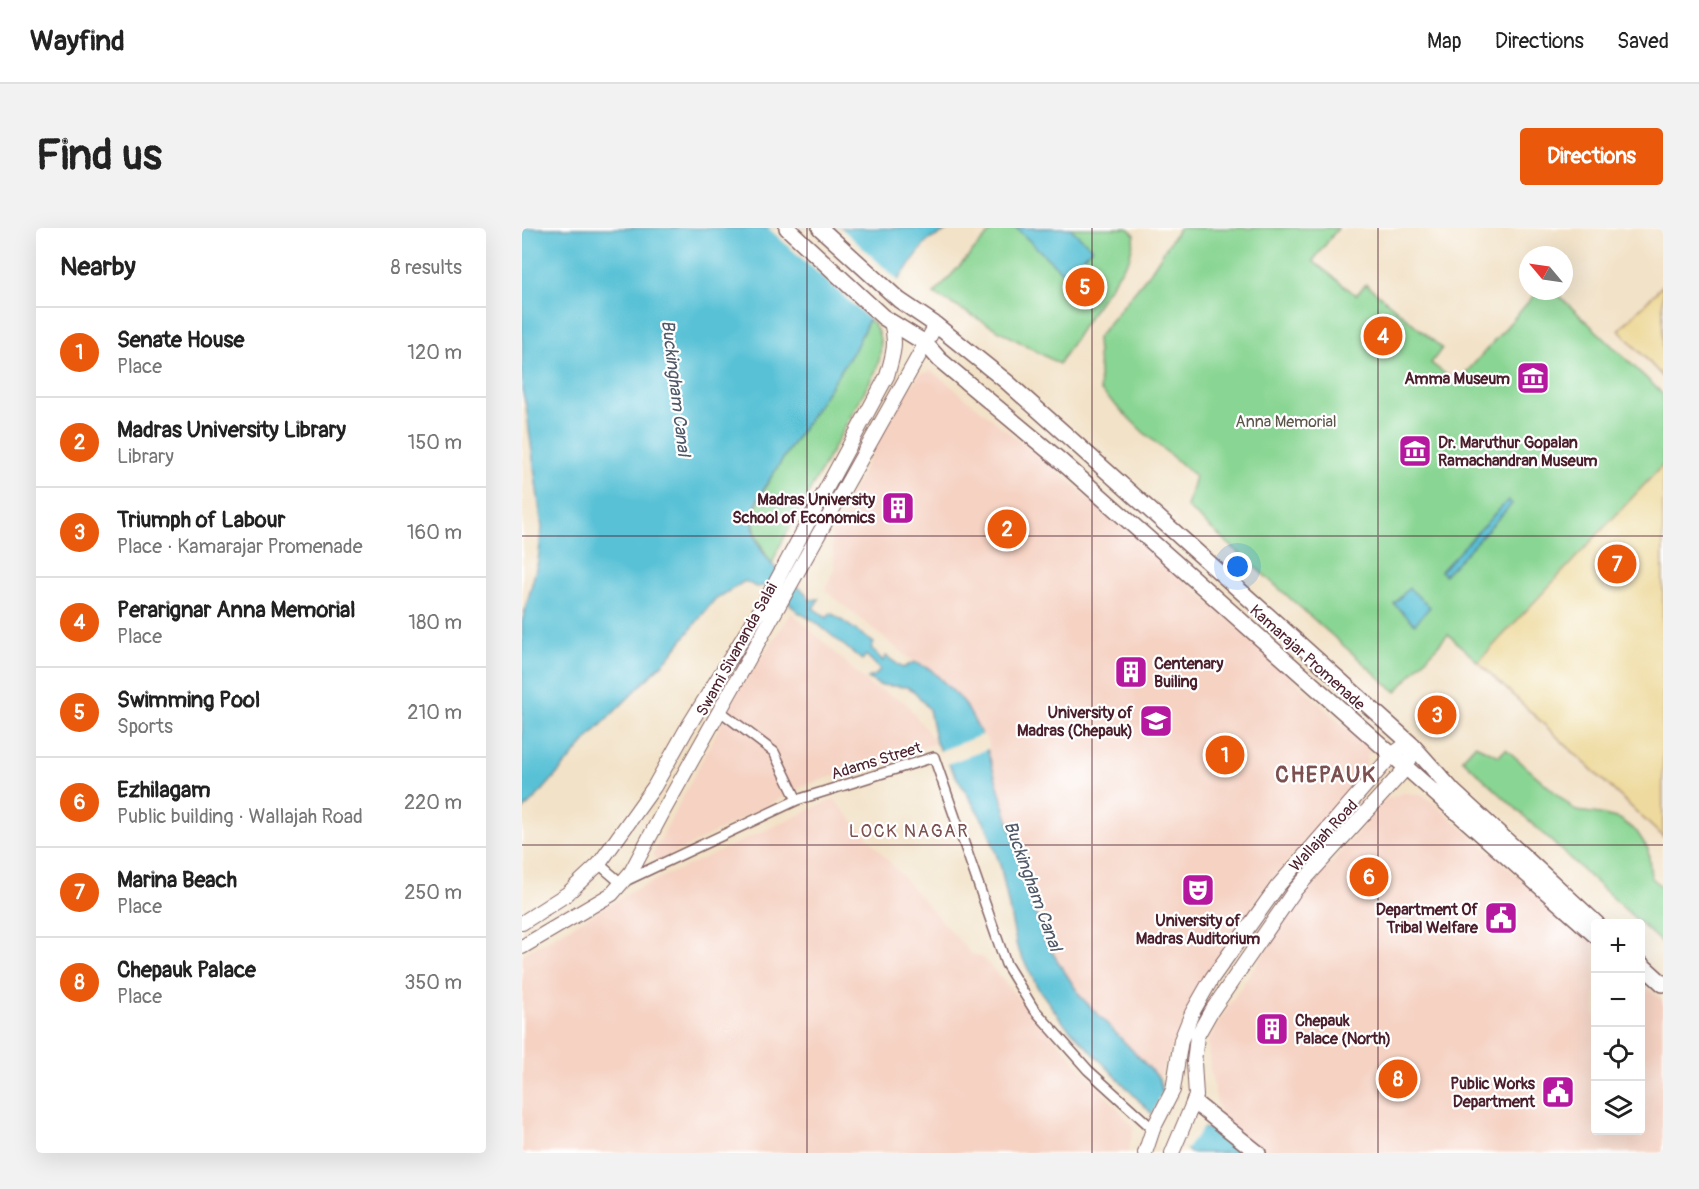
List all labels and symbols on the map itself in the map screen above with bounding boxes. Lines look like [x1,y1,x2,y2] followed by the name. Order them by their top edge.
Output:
[1519,246,1573,300] north arrow
[1066,264,1104,310] pin: 5
[1364,314,1402,358] pin: 4
[656,319,695,459] water label: Buckingham Canal
[1515,360,1551,396] museum icon: Amma Museum
[1404,369,1510,389] place label: Amma Museum
[1235,412,1337,432] park label: Anna Memorial
[1397,433,1433,469] museum icon: Dr. Maruthur Gopalan Ramachandran Museum
[1438,433,1597,471] place label: Dr. Maruthur Gopalan Ramachandran Museum
[732,490,876,528] place label: Madras University School of Economics
[880,490,916,526] building icon: Madras University School of Economics
[988,506,1026,552] pin: 2
[1598,542,1636,586] pin: 7
[1223,552,1252,581] your location
[692,579,782,720] street label: Swami Sivananda Salai
[1246,601,1369,715] street label: Kamarajar Promenade
[1113,654,1149,690] building icon: Centenary Builing
[1154,654,1224,692] place label: Centenary Builing
[1418,692,1456,738] pin: 3
[1017,703,1133,741] place label: University of Madras (Chepauk)
[1138,703,1174,739] school or university icon: University of Madras (Chepauk)
[1206,732,1244,778] pin: 1
[829,738,925,784] street label: Adams Street
[1275,761,1377,789] district label: CHEPAUK
[1285,795,1362,876] street label: Wallajah Road
[998,818,1067,956] water label: Buckingham Canal
[849,820,969,843] district label: LOCK NAGAR
[1350,854,1388,900] pin: 6
[1180,872,1216,908] theatre icon: University of Madras Auditorium
[1376,900,1479,938] place label: Department Of Tribal Welfare
[1483,900,1519,936] public building icon: Department Of Tribal Welfare
[1136,911,1260,949] place label: University of Madras Auditorium
[1254,1011,1290,1047] building icon: Chepauk Palace (North)
[1295,1011,1391,1049] place label: Chepauk Palace (North)
[1378,1056,1418,1102] pin: 8
[1450,1074,1536,1112] place label: Public Works Department
[1540,1074,1576,1110] public building icon: Public Works Department

